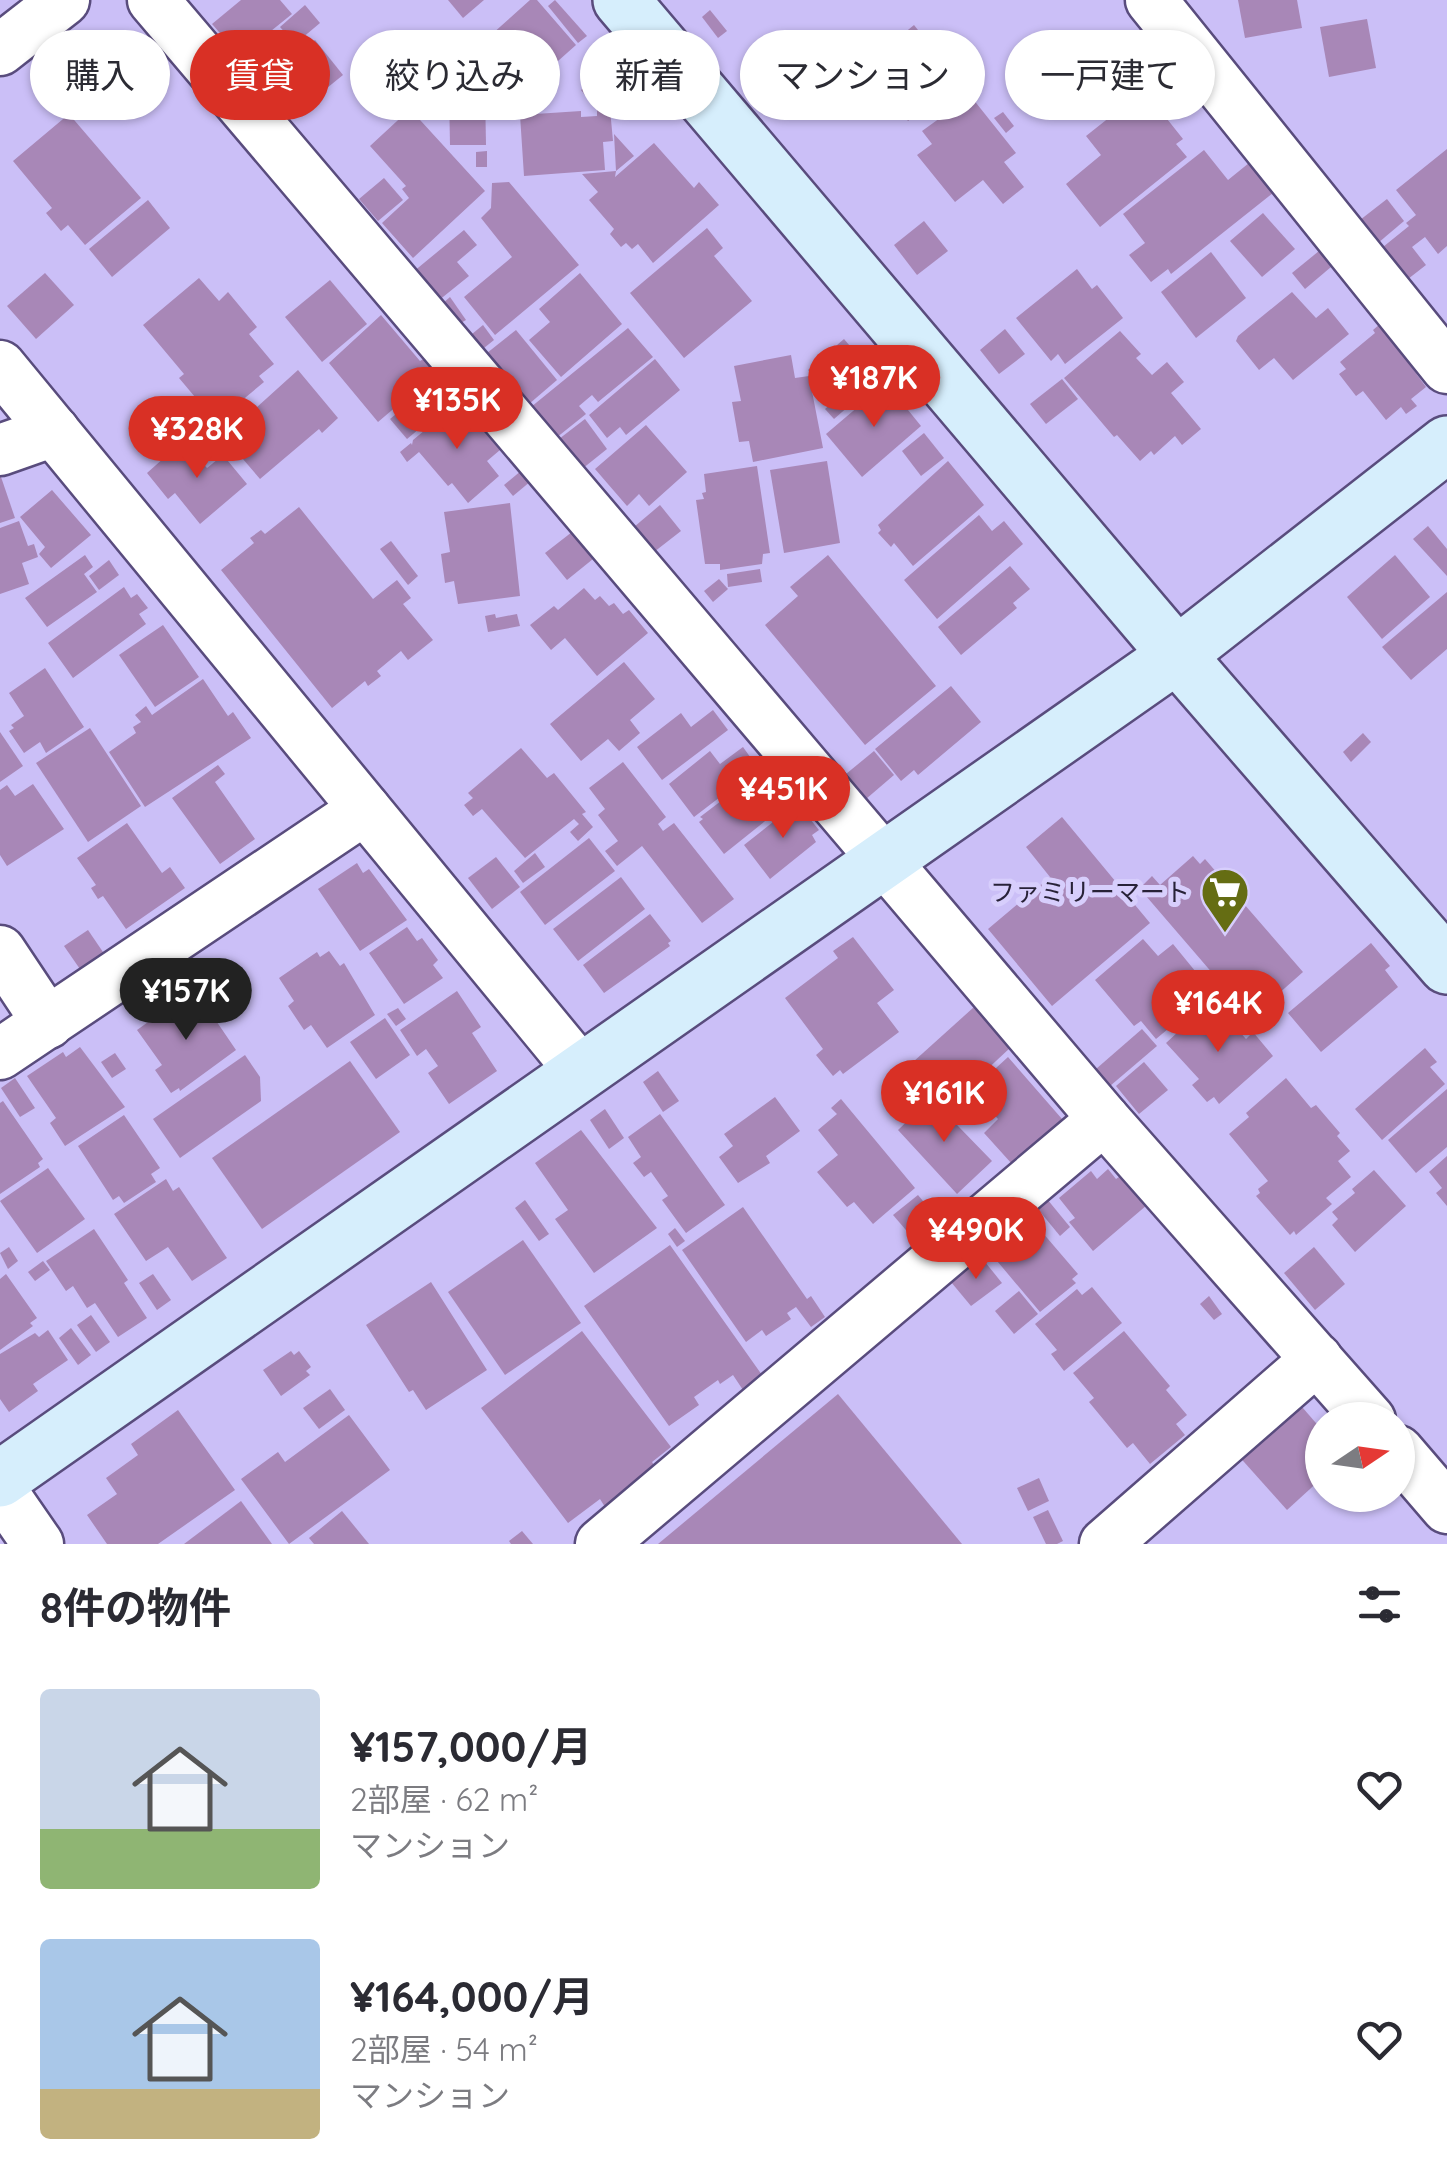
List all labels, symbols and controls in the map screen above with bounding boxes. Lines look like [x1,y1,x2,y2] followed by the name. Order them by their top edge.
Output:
[30,30,170,120] chip: 購入
[190,30,330,120] chip: 賃貸
[350,30,560,120] chip: 絞り込み
[580,30,720,120] chip: 新着
[740,30,985,120] chip: マンション
[1005,30,1215,120] chip: 一戸建て
[804,345,944,430] pin: ¥187K
[830,357,918,397] text: ¥187K
[387,367,527,452] pin: ¥135K
[413,379,501,419] text: ¥135K
[127,396,267,481] pin: ¥328K
[151,408,243,448] text: ¥328K
[713,756,853,841] pin: ¥451K
[738,768,828,808] text: ¥451K
[1199,866,1251,934] supermarket icon: ファミリーマート
[990,876,1190,907] place label: ファミリーマート
[116,958,256,1043] pin: ¥157K
[142,970,230,1010] text: ¥157K
[1148,970,1288,1055] pin: ¥164K
[1174,982,1263,1022] text: ¥164K
[874,1060,1014,1145] pin: ¥161K
[903,1072,985,1112] text: ¥161K
[906,1197,1046,1282] pin: ¥490K
[928,1209,1024,1249] text: ¥490K
[1305,1402,1415,1512] north arrow
[1305,1402,1415,1512] map controls
[1352,1577,1407,1632] icon: filters
[40,1581,231,1634] text: 8件の物件
[350,1720,592,1773] text: ¥157,000/月
[120,1729,240,1849] icon: home
[1352,1762,1407,1817] icon: heart
[350,1779,538,1819] text: 2部屋 · 62 m²
[350,1825,510,1865] text: マンション
[350,1970,594,2023] text: ¥164,000/月
[120,1979,240,2099] icon: home
[1352,2012,1407,2067] icon: heart
[350,2029,538,2069] text: 2部屋 · 54 m²
[350,2075,510,2115] text: マンション

